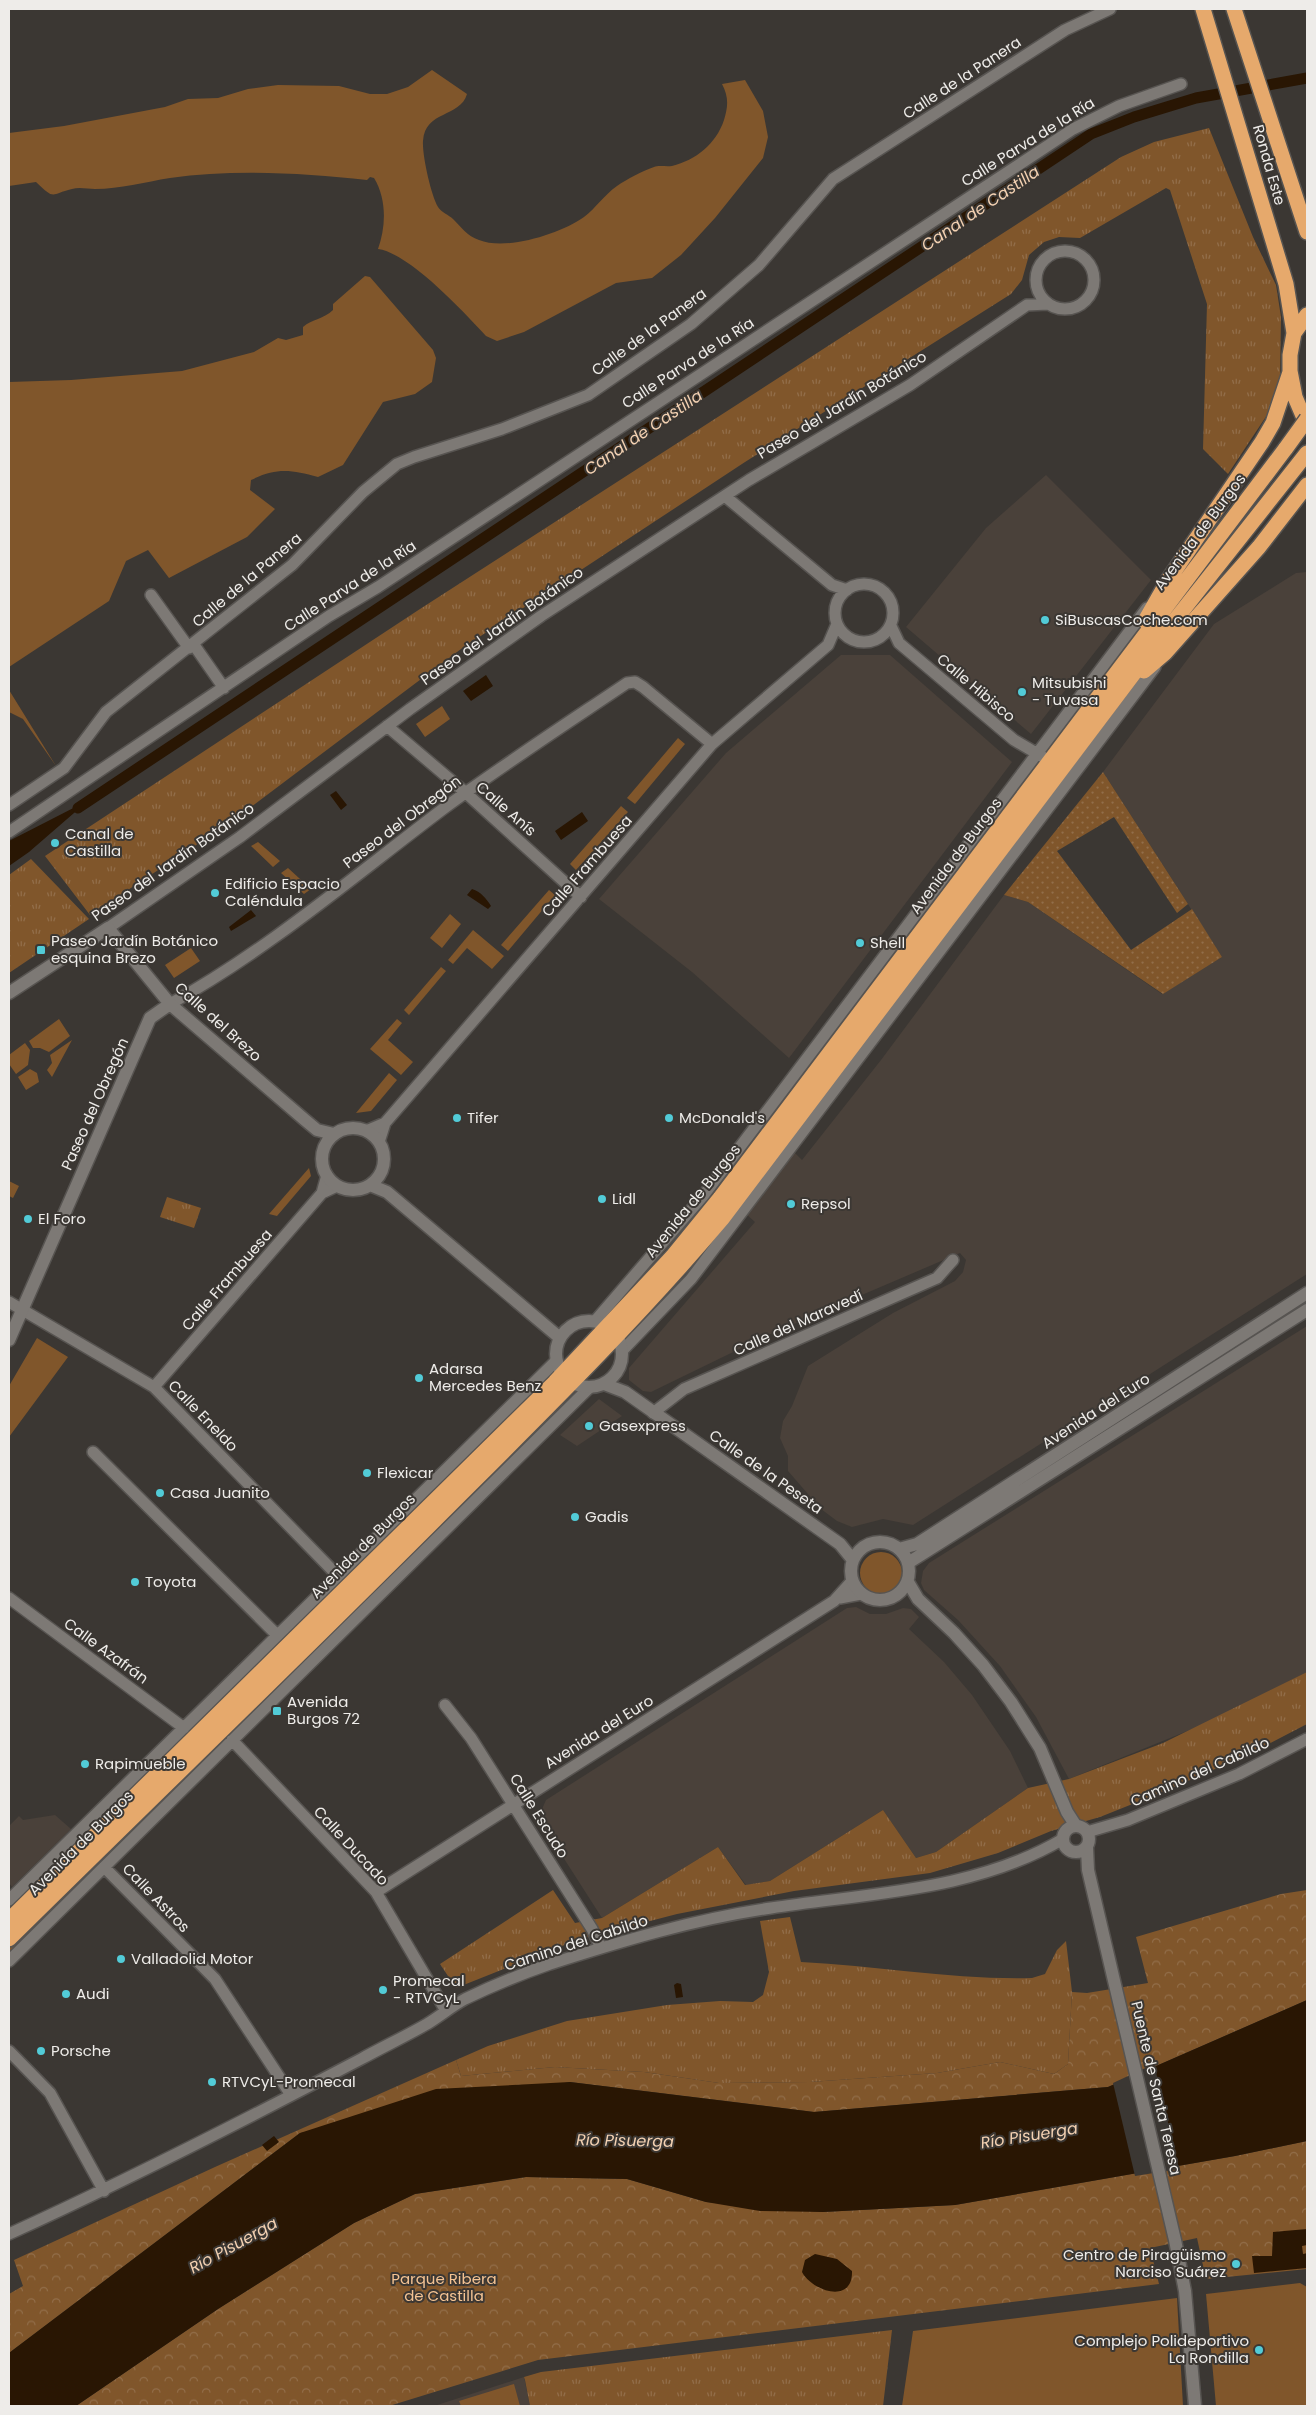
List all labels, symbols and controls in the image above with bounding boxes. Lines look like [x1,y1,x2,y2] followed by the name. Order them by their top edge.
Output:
[898,31,1025,124] street label: Calle de la Panera
[957,92,1098,191] street label: Calle Parva de la Ría
[1248,122,1291,208] street label: Ronda Este
[916,160,1044,257] water label: Canal de Castilla
[587,283,710,380] street label: Calle de la Panera
[618,312,758,413] street label: Calle Parva de la Ría
[753,346,930,464] street label: Paseo del Jardín Botánico
[579,384,707,481] water label: Canal de Castilla
[1149,469,1250,594] street label: Avenida de Burgos
[187,527,306,632] street label: Calle de la Panera
[280,535,420,636] street label: Calle Parva de la Ría
[416,561,587,690] street label: Paseo del Jardín Botánico
[1055,609,1208,630] place label: SiBuscasCoche.com
[1039,614,1051,626] marker: SiBuscasCoche.com
[932,648,1020,727] street label: Calle Hibisco
[1032,672,1106,710] place label: Mitsubishi - Tuvasa
[1016,686,1028,698] marker: Mitsubishi - Tuvasa
[338,770,465,873] street label: Paseo del Obregón
[472,777,541,841] street label: Calle Anís
[905,793,1006,918] street label: Avenida de Burgos
[87,797,258,926] street label: Paseo del Jardín Botánico
[537,810,637,921] street label: Calle Frambuesa
[65,823,134,861] place label: Canal de Castilla
[49,837,61,849] marker: Canal de Castilla
[225,873,340,911] place label: Edificio Espacio Caléndula
[209,887,221,899] marker: Edificio Espacio Caléndula
[51,930,218,968] place label: Paseo Jardín Botánico esquina Brezo
[870,932,905,953] place label: Shell
[854,937,866,949] marker: Shell
[35,944,47,956] marker: Paseo Jardín Botánico esquina Brezo
[170,977,266,1066] street label: Calle del Brezo
[56,1034,133,1173] street label: Paseo del Obregón
[467,1107,499,1128] place label: Tifer
[679,1107,765,1128] place label: McDonald's
[451,1112,463,1124] marker: Tifer
[663,1112,675,1124] marker: McDonald's
[640,1139,745,1262] street label: Avenida de Burgos
[612,1188,636,1209] place label: Lidl
[596,1193,608,1205] marker: Lidl
[801,1193,851,1214] place label: Repsol
[785,1198,797,1210] marker: Repsol
[38,1208,86,1229] place label: El Foro
[22,1213,34,1225] marker: El Foro
[177,1224,277,1335] street label: Calle Frambuesa
[730,1284,866,1361] street label: Calle del Maravedí
[429,1358,542,1396] place label: Adarsa Mercedes Benz
[1038,1368,1154,1453] street label: Avenida del Euro
[413,1372,425,1384] marker: Adarsa Mercedes Benz
[164,1375,243,1456] street label: Calle Eneldo
[599,1415,686,1436] place label: Gasexpress
[583,1420,595,1432] marker: Gasexpress
[705,1424,827,1519] street label: Calle de la Peseta
[377,1462,434,1483] place label: Flexicar
[361,1467,373,1479] marker: Flexicar
[170,1482,270,1503] place label: Casa Juanito
[154,1487,166,1499] marker: Casa Juanito
[305,1488,420,1603] street label: Avenida de Burgos
[585,1506,629,1527] place label: Gadis
[569,1511,581,1523] marker: Gadis
[145,1571,196,1592] place label: Toyota
[129,1576,141,1588] marker: Toyota
[60,1613,153,1688] street label: Calle Azafrán
[540,1690,657,1774] street label: Avenida del Euro
[287,1691,360,1729] place label: Avenida Burgos 72
[271,1705,283,1717] marker: Avenida Burgos 72
[1127,1731,1273,1812] street label: Camino del Cabildo
[95,1753,186,1774] place label: Rapimueble
[79,1758,91,1770] marker: Rapimueble
[505,1769,574,1862] street label: Calle Escudo
[23,1785,138,1900] street label: Avenida de Burgos
[309,1801,394,1890] street label: Calle Ducado
[118,1858,195,1937] street label: Calle Astros
[501,1909,651,1976] street label: Camino del Cabildo
[131,1948,254,1969] place label: Valladolid Motor
[115,1953,127,1965] marker: Valladolid Motor
[393,1970,465,2008] place label: Promecal - RTVCyL
[76,1983,110,2004] place label: Audi
[377,1984,389,1996] marker: Promecal - RTVCyL
[60,1988,72,2000] marker: Audi
[1126,1999,1187,2177] street label: Puente de Santa Teresa
[51,2040,111,2061] place label: Porsche
[35,2045,47,2057] marker: Porsche
[222,2071,356,2092] place label: RTVCyL-Promecal
[206,2076,218,2088] marker: RTVCyL-Promecal
[979,2116,1079,2155] water label: Río Pisuerga
[576,2128,674,2153] water label: Río Pisuerga
[185,2212,282,2279] water label: Río Pisuerga
[1063,2244,1226,2282] place label: Centro de Piragüismo Narciso Suárez
[1230,2258,1242,2270] marker: Centro de Piragüismo Narciso Suárez
[391,2268,497,2306] park label: Parque Ribera de Castilla
[1074,2330,1249,2368] place label: Complejo Polideportivo La Rondilla
[1253,2344,1265,2356] marker: Complejo Polideportivo La Rondilla

